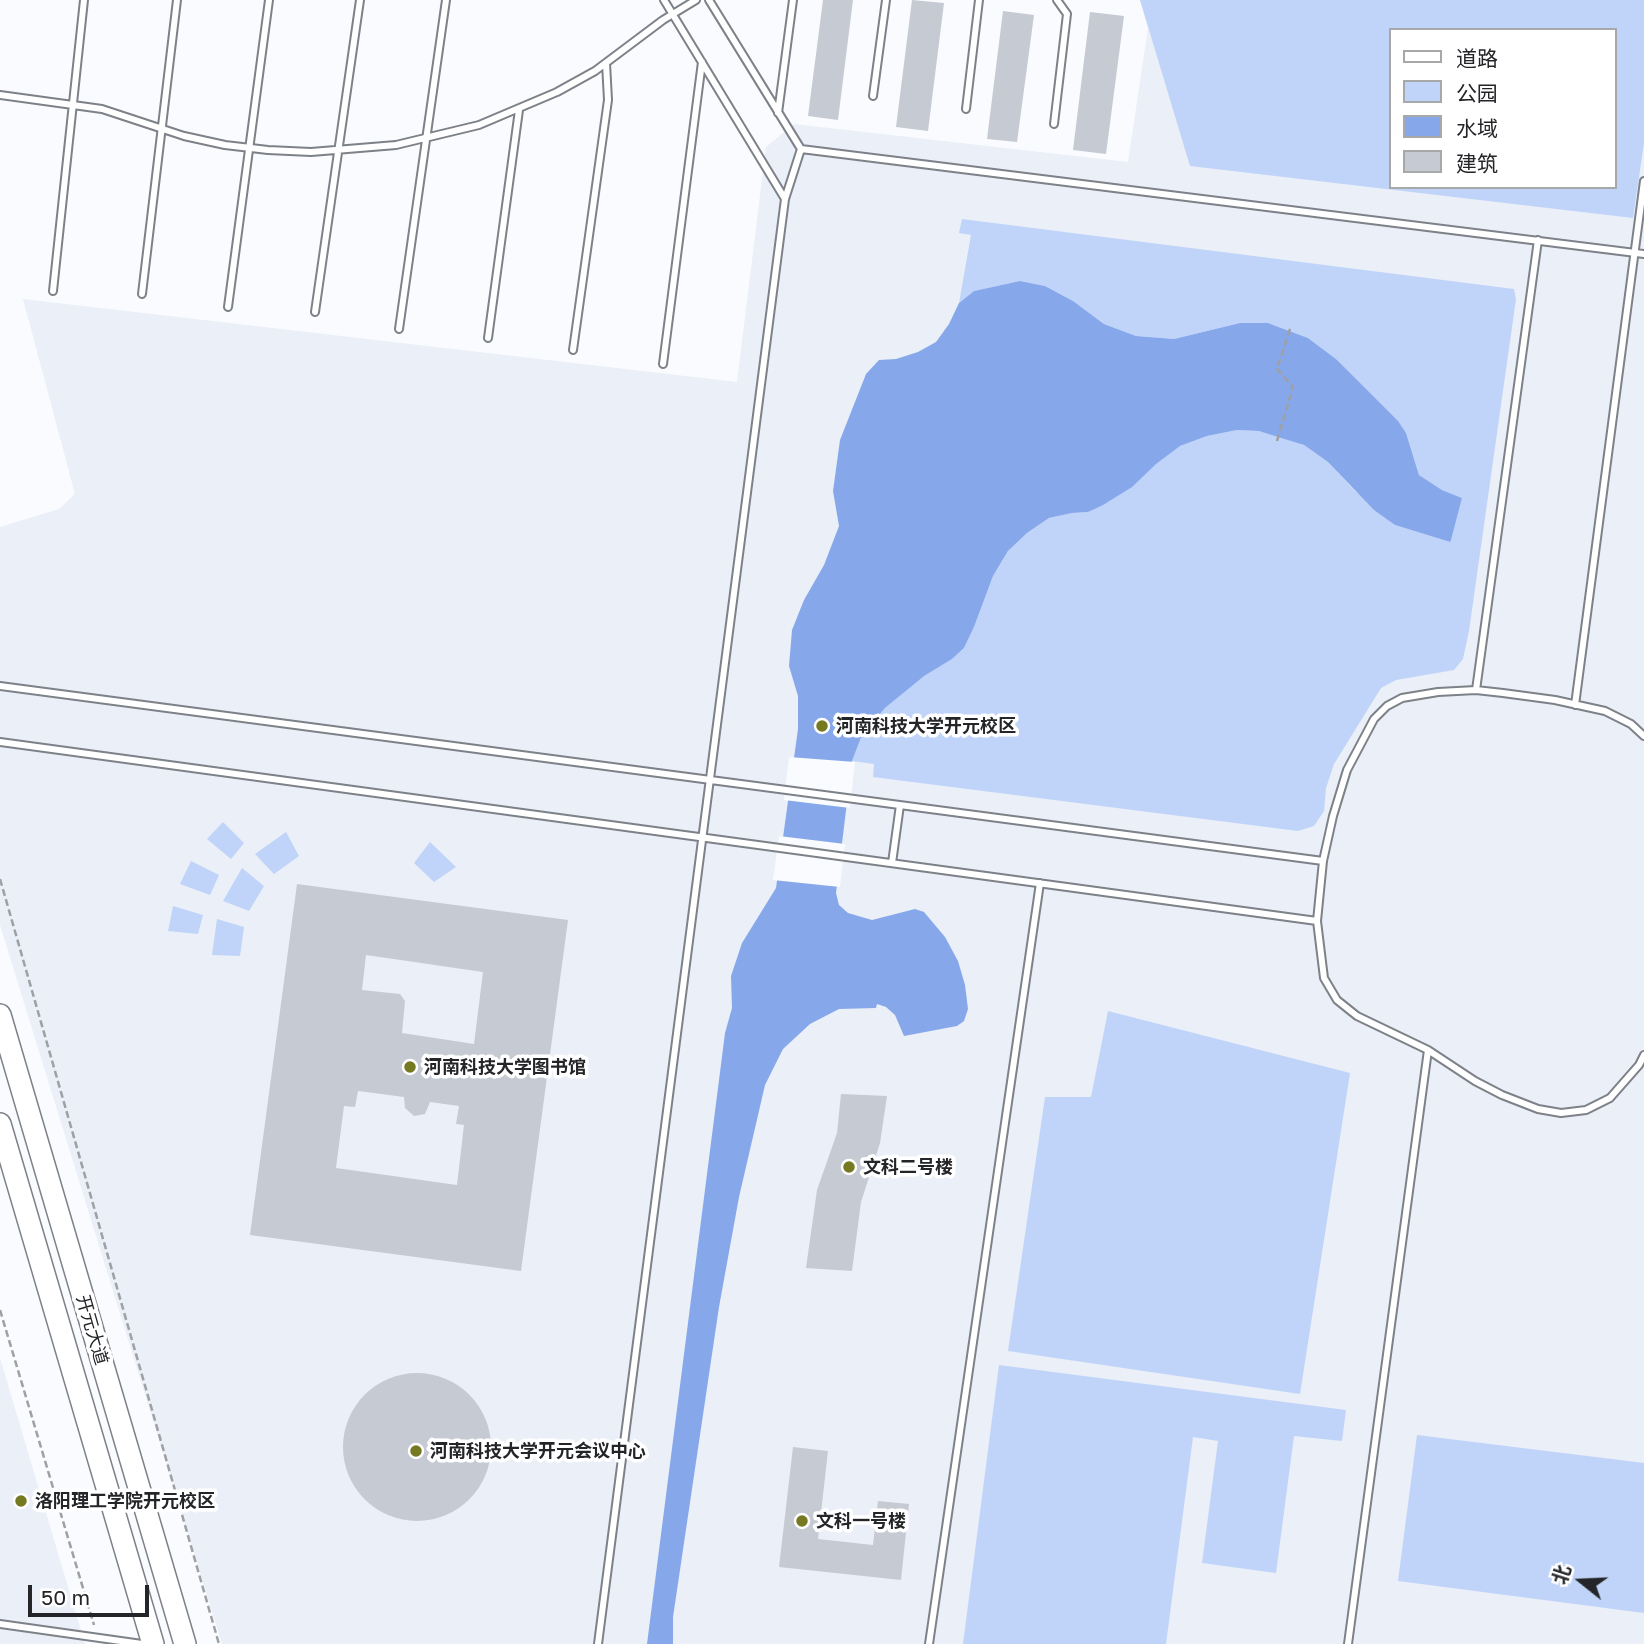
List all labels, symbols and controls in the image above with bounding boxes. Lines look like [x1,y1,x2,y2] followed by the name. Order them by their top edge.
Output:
[1388,28,1616,189] legend
[1456,45,1498,71] text: 道路
[1456,80,1498,106] text: 公园
[1456,115,1498,141] text: 水域
[1456,150,1498,176] text: 建筑
[836,715,1016,737] place label: 河南科技大学开元校区
[814,718,830,734] marker: 河南科技大学开元校区
[424,1056,586,1078] place label: 河南科技大学图书馆
[402,1059,418,1075] marker: 河南科技大学图书馆
[863,1156,953,1178] place label: 文科二号楼
[841,1159,857,1175] marker: 文科二号楼
[72,1292,112,1368] street label: 开元大道
[430,1440,646,1462] place label: 河南科技大学开元会议中心
[408,1443,424,1459] marker: 河南科技大学开元会议中心
[35,1490,215,1512] place label: 洛阳理工学院开元校区
[13,1493,29,1509] marker: 洛阳理工学院开元校区
[816,1510,906,1532] place label: 文科一号楼
[794,1513,810,1529] marker: 文科一号楼
[1546,1546,1616,1616] north arrow
[1547,1562,1574,1587] text: 北
[32,1570,152,1614] scale bar
[41,1584,90,1610] text: 50 m

